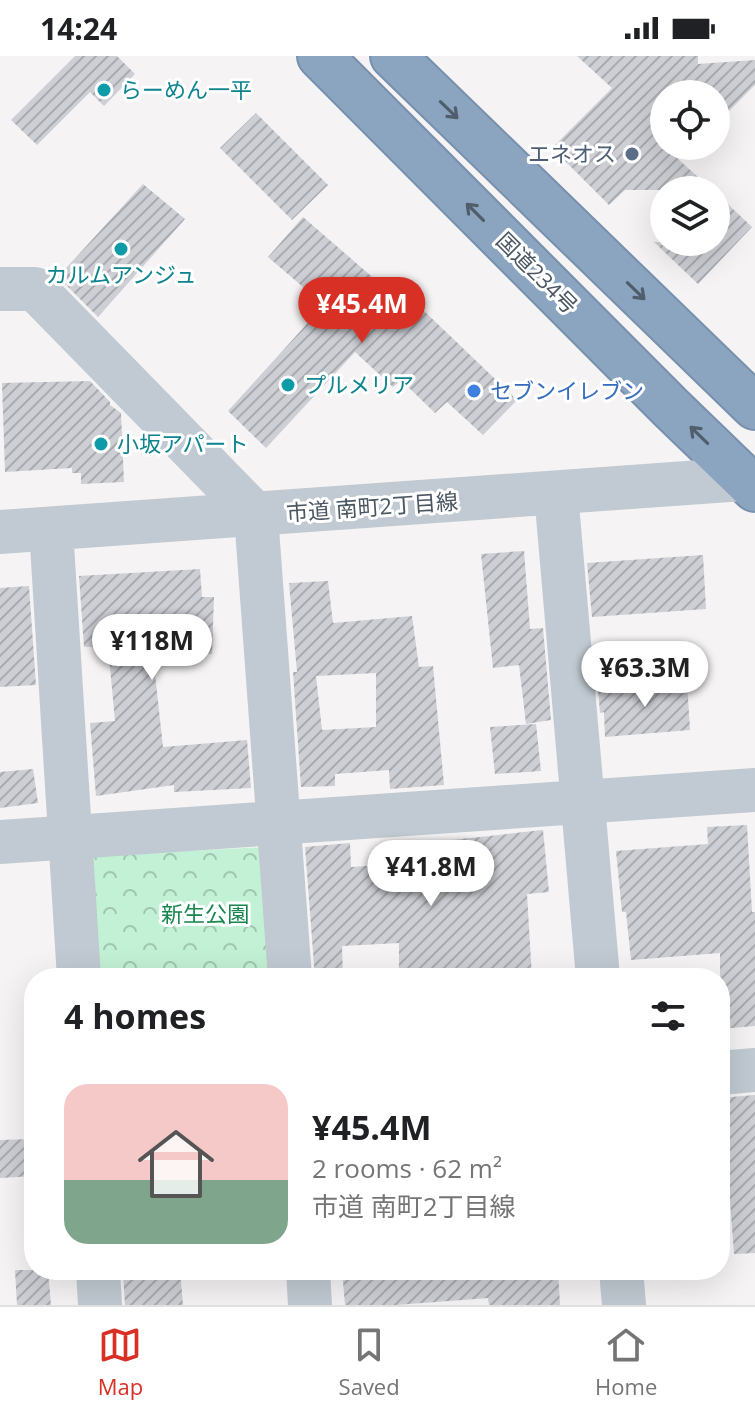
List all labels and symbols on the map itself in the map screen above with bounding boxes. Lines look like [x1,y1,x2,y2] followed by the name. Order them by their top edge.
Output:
[120,74,252,104] place label: らーめん一平
[95,81,113,99] marker: らーめん一平
[439,101,459,120] one-way arrow
[528,138,616,168] place label: エネオス
[623,145,641,163] marker: エネオス
[466,203,485,222] one-way arrow
[490,225,585,320] street label: 国道234号
[112,240,130,258] marker: カルムアンジュ
[45,259,197,289] place label: カルムアンジュ
[297,277,427,345] pin: ¥45.4M
[625,281,645,300] one-way arrow
[304,369,414,399] place label: プルメリア
[490,375,644,405] place label: セブンイレブン
[279,376,297,394] marker: プルメリア
[465,382,483,400] marker: セブンイレブン
[690,426,709,445] one-way arrow
[117,428,249,458] place label: 小坂アパート
[92,435,110,453] marker: 小坂アパート
[285,485,459,527] street label: 市道 南町2丁目線
[96,614,208,682] pin: ¥118M
[580,641,710,709] pin: ¥63.3M
[366,840,496,908] pin: ¥41.8M
[161,898,249,928] park label: 新生公園

